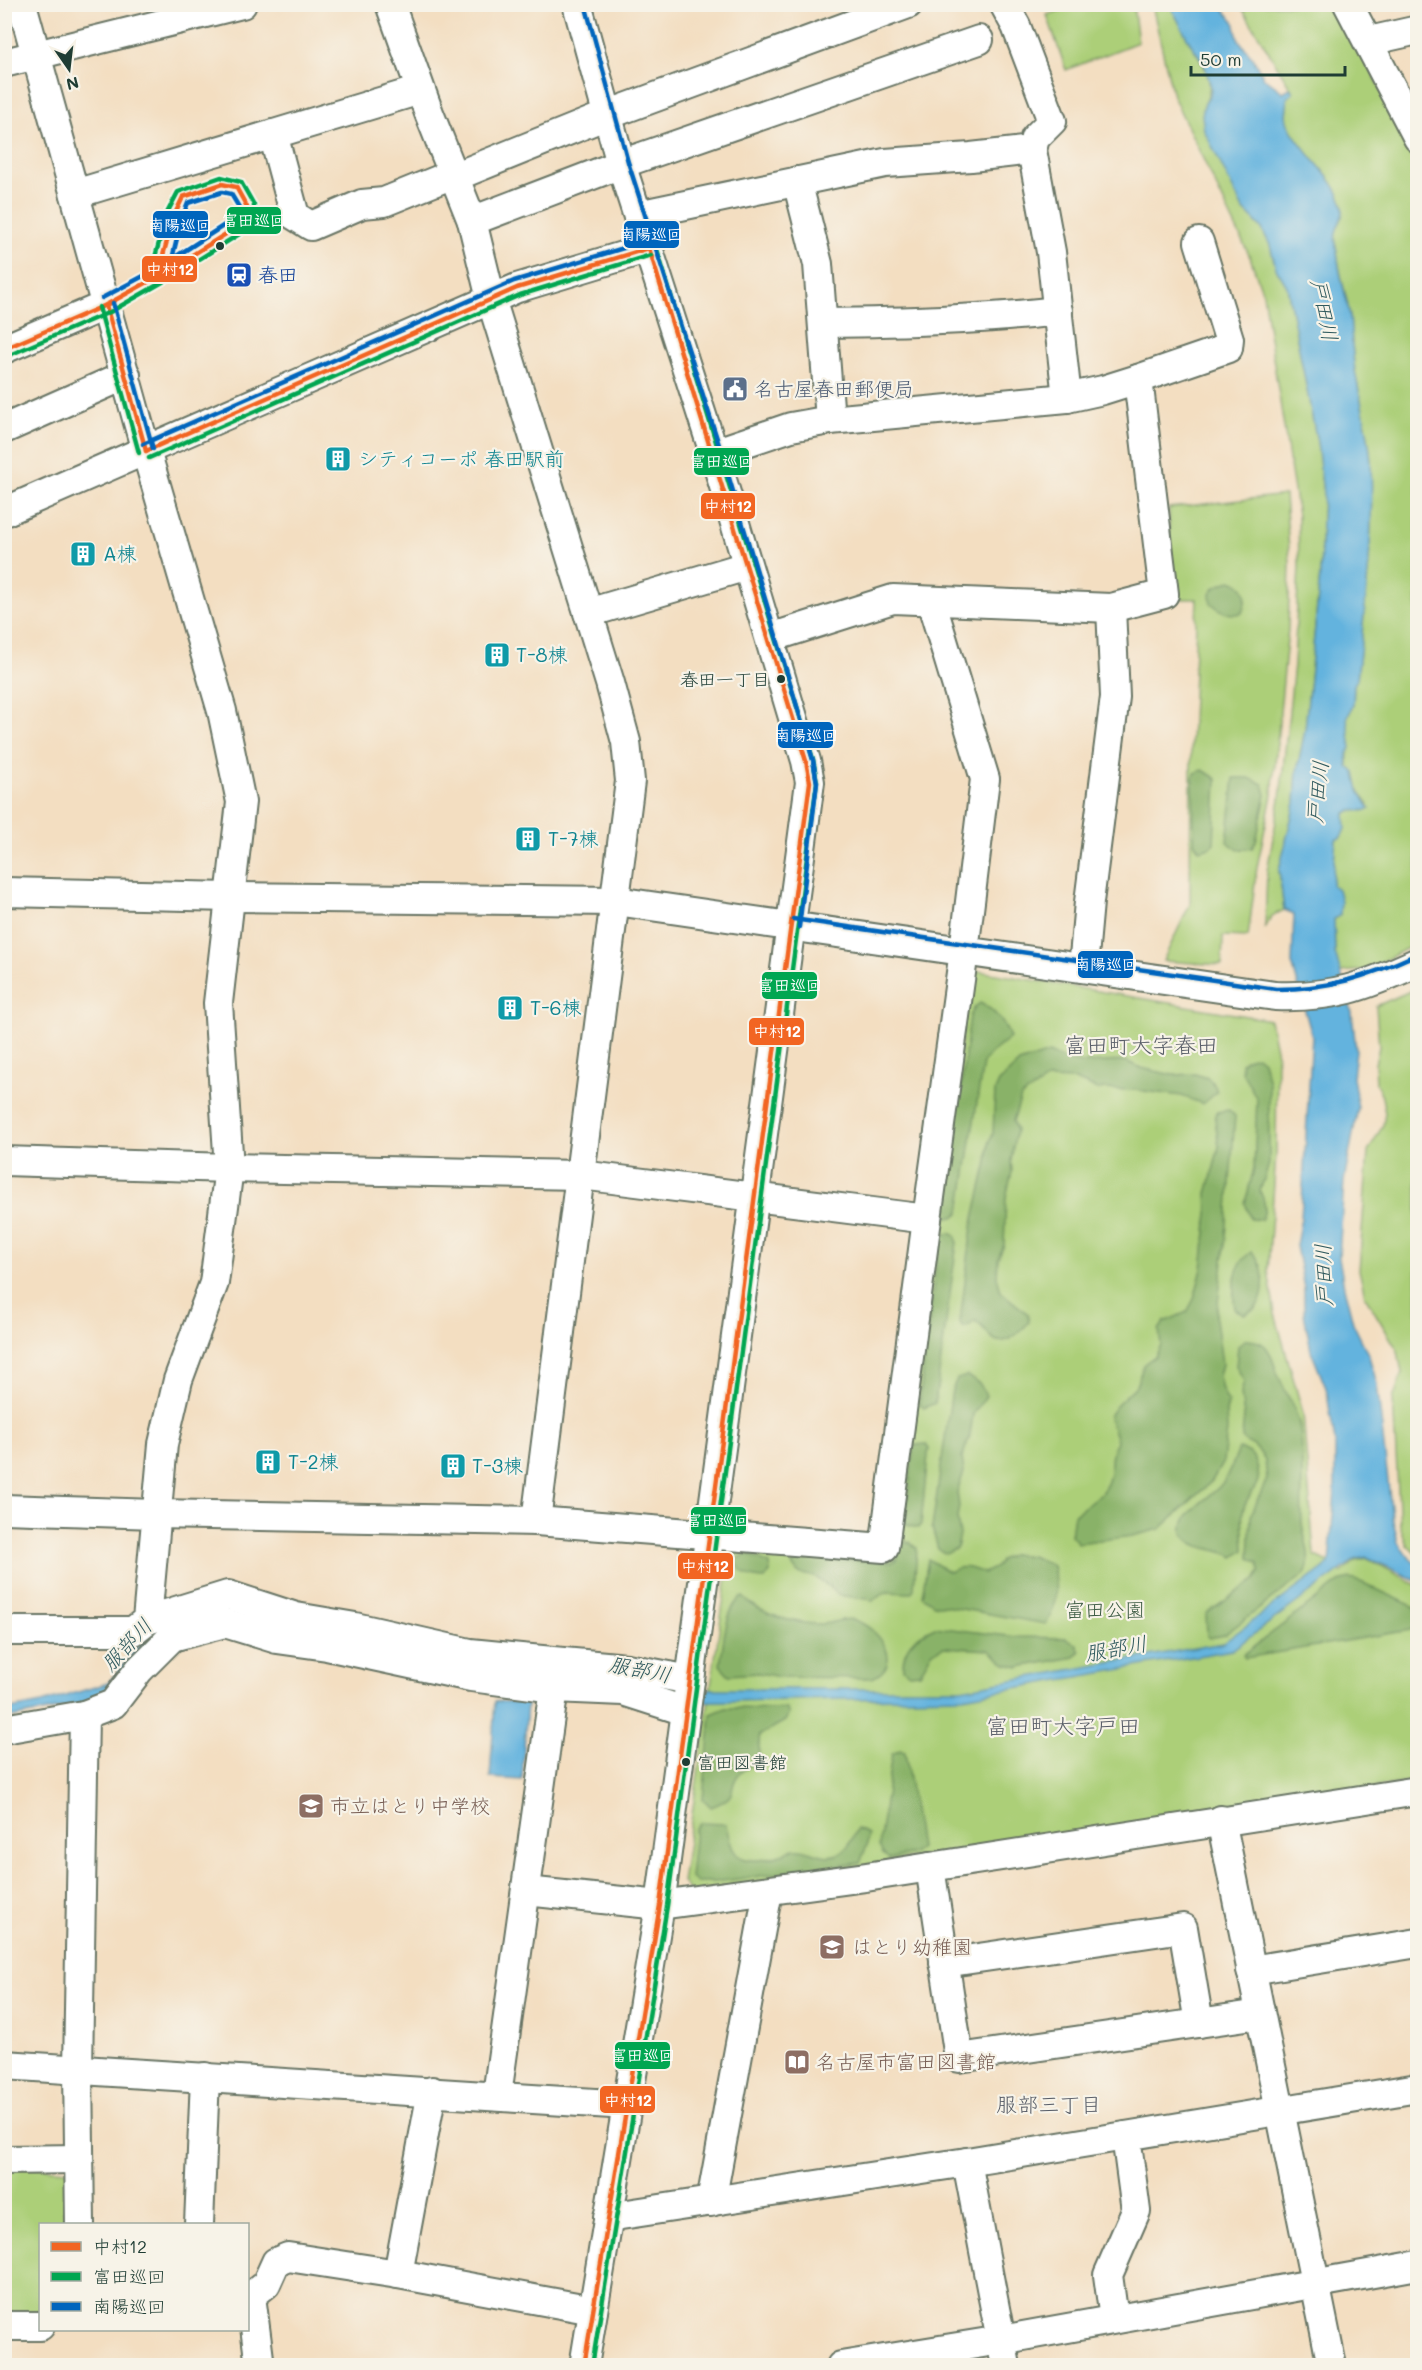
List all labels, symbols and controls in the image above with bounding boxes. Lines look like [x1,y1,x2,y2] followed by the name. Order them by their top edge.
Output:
[39,39,99,99] north arrow
[1191,39,1346,77] scale bar
[1200,47,1242,71] text: 50 m
[64,72,81,96] text: N
[226,206,282,235] line badge: 富田巡回
[222,209,286,230] text: 富田巡回
[152,210,209,239] line badge: 南陽巡回
[148,214,212,235] text: 南陽巡回
[623,220,680,249] line badge: 南陽巡回
[619,223,683,244] text: 南陽巡回
[214,240,226,252] unlabelled marker
[141,255,198,283] line badge: 中村12
[146,258,194,279] text: 中村12
[224,260,254,290] station icon: 春田
[258,261,298,287] place label: 春田
[1306,276,1345,343] water label: 戸田川
[720,374,750,404] public building icon: 名古屋春田郵便局
[754,375,914,401] place label: 名古屋春田郵便局
[323,444,353,474] building icon: シティコーポ 春田駅前
[358,445,564,471] place label: シティコーポ 春田駅前
[693,447,750,476] line badge: 富田巡回
[690,450,754,471] text: 富田巡回
[700,492,756,520] line badge: 中村12
[704,495,752,516] text: 中村12
[68,539,98,569] building icon: A棟
[103,540,137,566] place label: A棟
[482,640,512,670] building icon: T-8棟
[516,641,568,667] place label: T-8棟
[680,667,770,691] place label: 春田一丁目
[775,673,787,685] marker: 春田一丁目
[777,721,834,749] line badge: 南陽巡回
[774,724,838,745] text: 南陽巡回
[1300,759,1333,825] water label: 戸田川
[513,824,543,854] building icon: T-7棟
[548,825,599,851] place label: T-7棟
[1077,950,1134,979] line badge: 南陽巡回
[1074,953,1138,974] text: 南陽巡回
[761,971,818,1000] line badge: 富田巡回
[758,974,822,995] text: 富田巡回
[495,993,525,1023] building icon: T-6棟
[530,994,582,1020] place label: T-6棟
[748,1017,805,1046] line badge: 中村12
[753,1020,801,1041] text: 中村12
[1064,1030,1218,1059] district label: 富田町大字春田
[1308,1243,1337,1307] water label: 戸田川
[253,1447,283,1477] building icon: T-2棟
[288,1448,339,1474] place label: T-2棟
[438,1451,468,1481] building icon: T-3棟
[472,1452,523,1478] place label: T-3棟
[690,1506,747,1535] line badge: 富田巡回
[686,1509,750,1530] text: 富田巡回
[677,1552,734,1580] line badge: 中村12
[681,1555,729,1576] text: 中村12
[1065,1596,1145,1622] park label: 富田公園
[95,1612,157,1676] water label: 服部川
[1082,1629,1149,1666] water label: 服部川
[607,1649,674,1688] water label: 服部川
[986,1711,1140,1740] district label: 富田町大字戸田
[697,1750,787,1774] place label: 富田図書館
[680,1756,692,1768] marker: 富田図書館
[296,1791,326,1821] school or university icon: 市立はとり中学校
[330,1792,490,1818] place label: 市立はとり中学校
[817,1932,847,1962] school or university icon: はとり幼稚園
[852,1933,972,1959] place label: はとり幼稚園
[614,2041,671,2070] line badge: 富田巡回
[611,2044,675,2065] text: 富田巡回
[782,2047,812,2077] library icon: 名古屋市富田図書館
[816,2048,996,2074] place label: 名古屋市富田図書館
[599,2085,656,2114] line badge: 中村12
[604,2089,652,2110] text: 中村12
[997,2090,1102,2117] district label: 服部三丁目
[39,2223,249,2331] legend
[93,2234,147,2258] text: 中村12
[93,2264,165,2288] text: 富田巡回
[93,2294,165,2318] text: 南陽巡回

